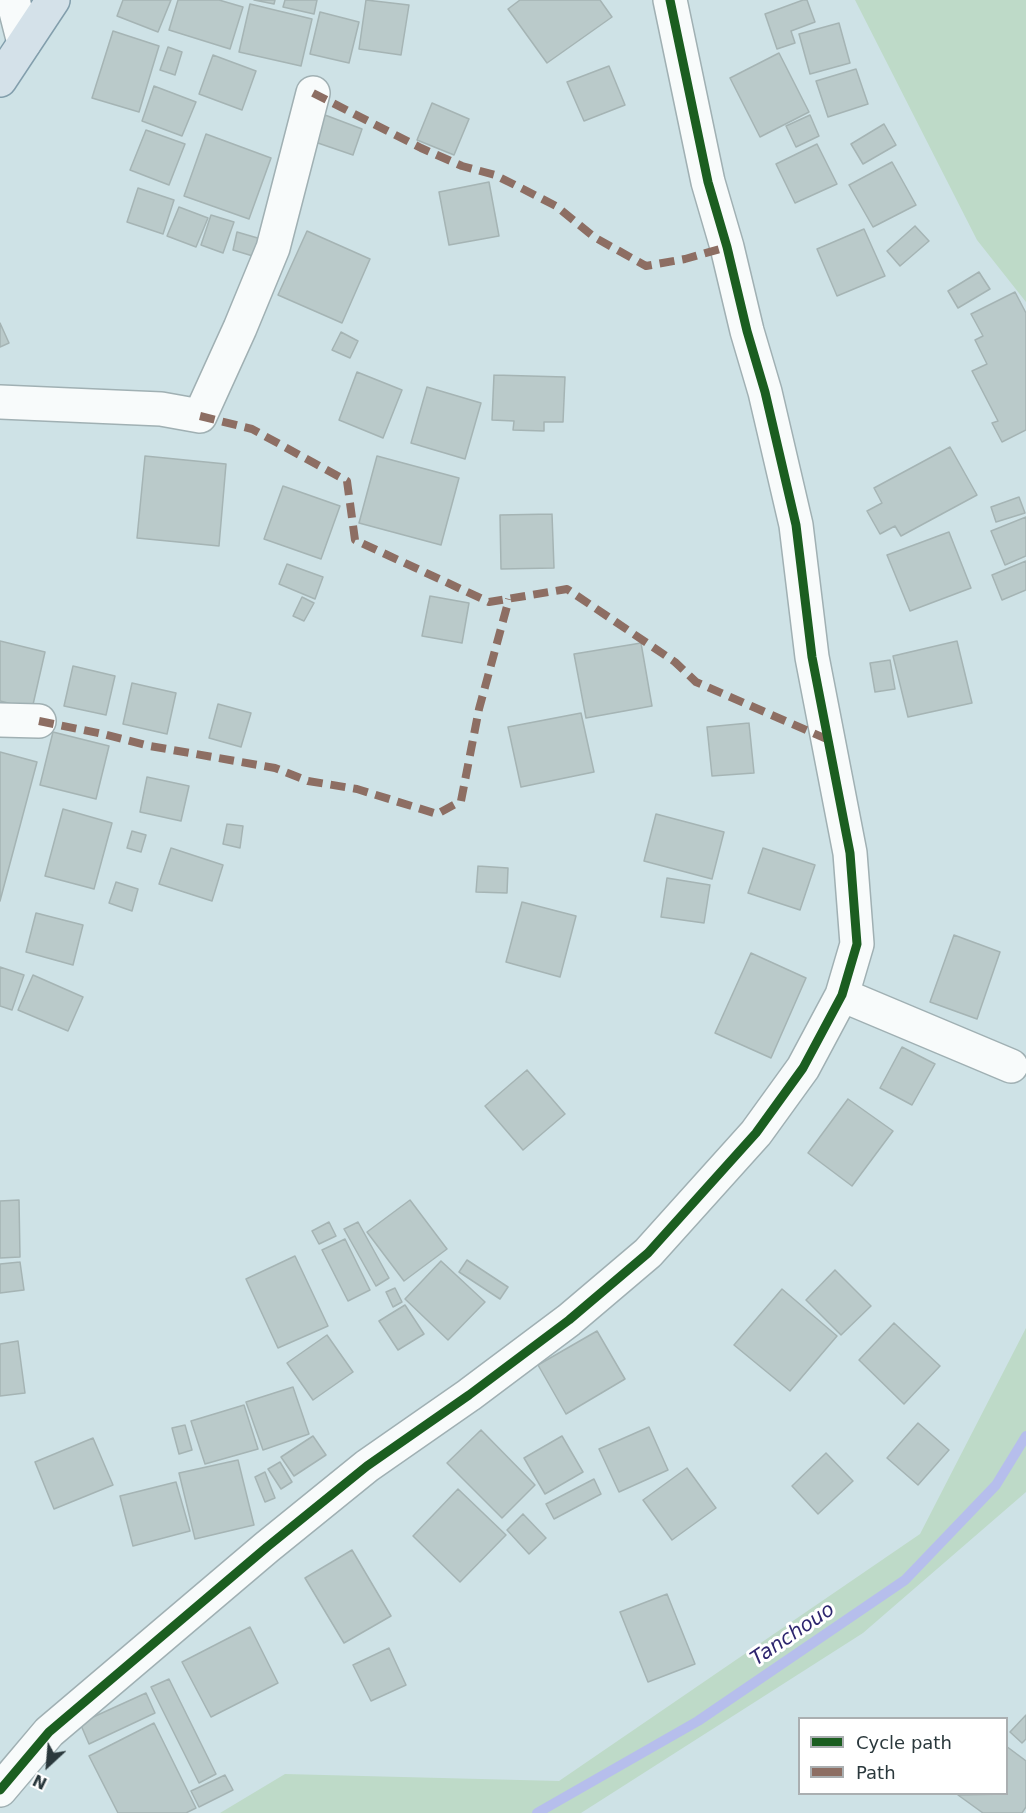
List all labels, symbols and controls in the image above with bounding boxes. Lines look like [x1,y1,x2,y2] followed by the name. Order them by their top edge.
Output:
[747,1598,839,1672] water label: Tanchouo
[798,1717,1008,1795] legend
[856,1732,952,1753] text: Cycle path
[18,1735,78,1795] north arrow
[856,1762,896,1783] text: Path
[30,1770,50,1793] text: N

